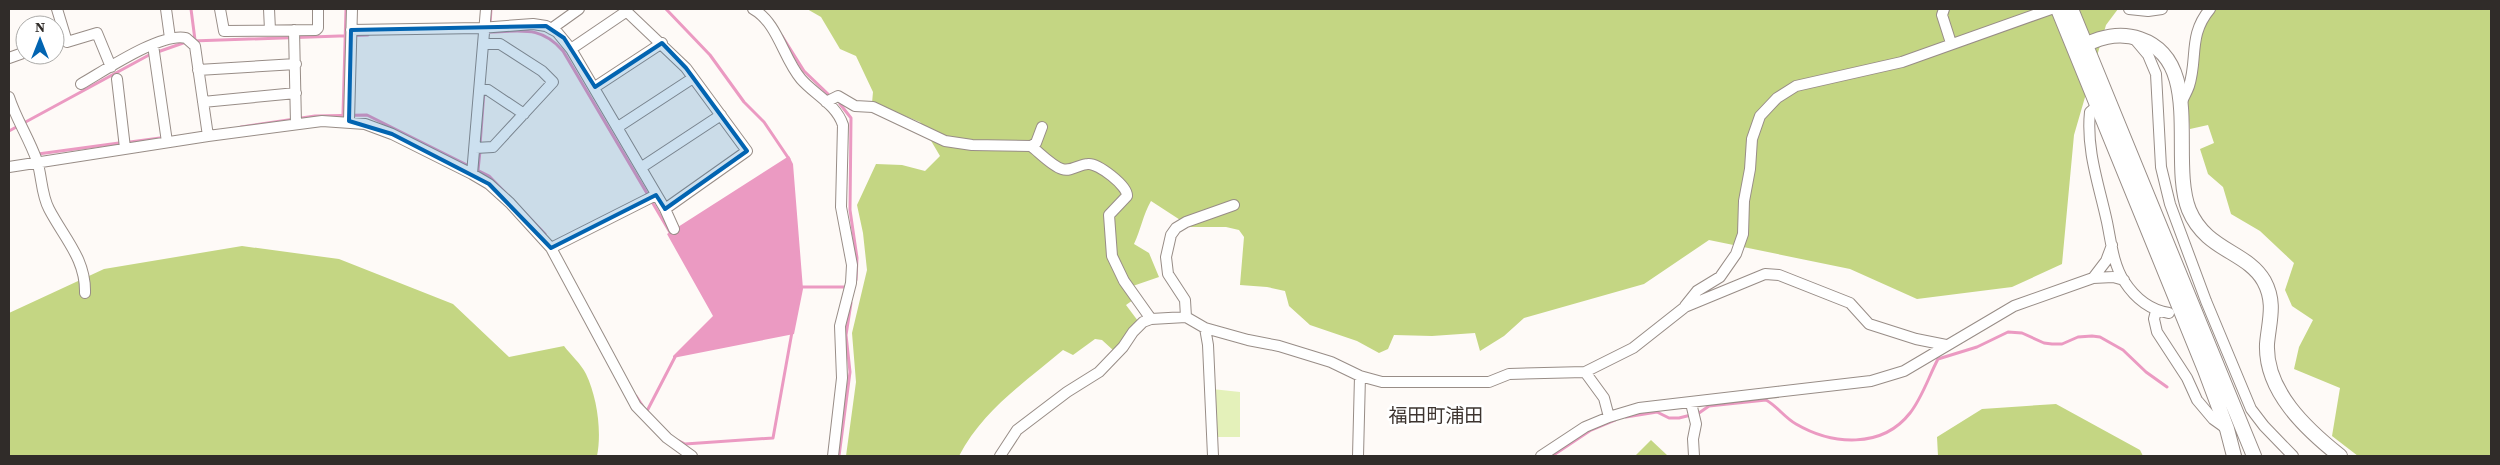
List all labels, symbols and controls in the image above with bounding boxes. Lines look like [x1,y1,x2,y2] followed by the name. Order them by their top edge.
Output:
[15,15,65,65] north arrow
[35,17,45,37] text: N
[1388,402,1484,428] district label: 福田町浦田

